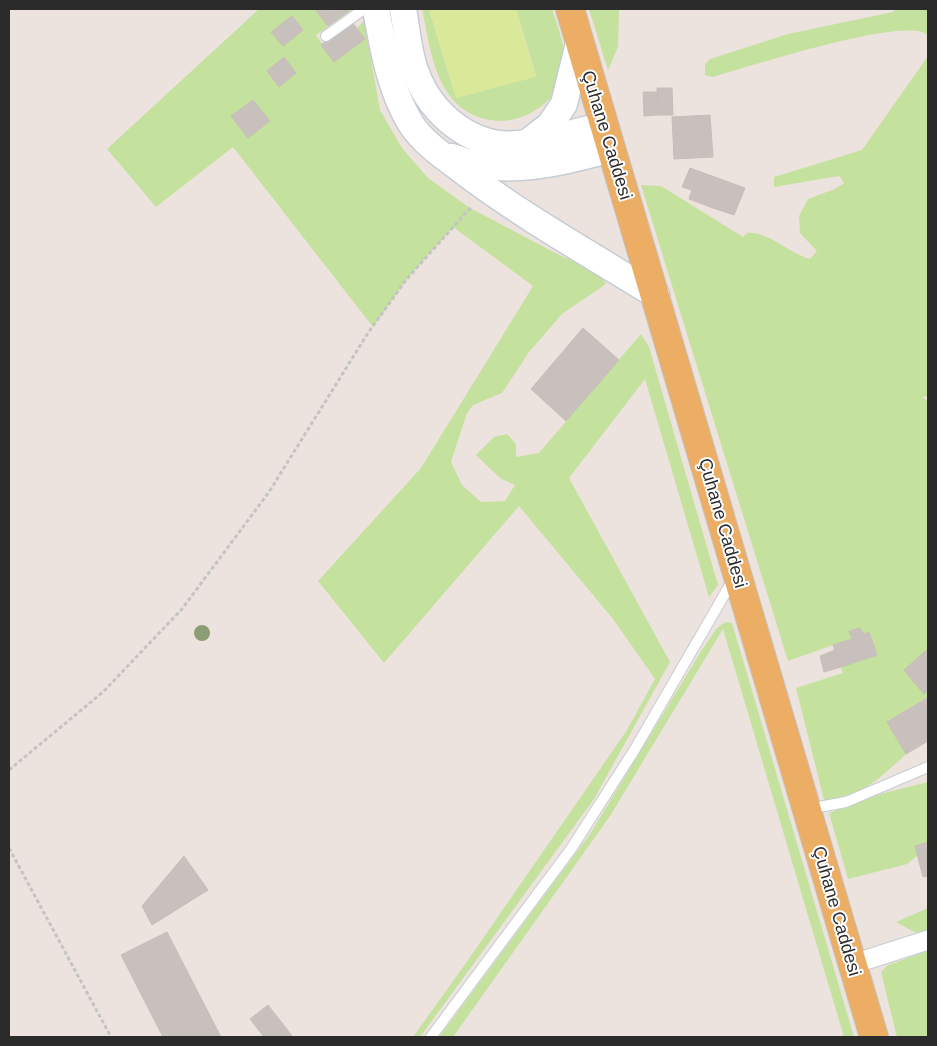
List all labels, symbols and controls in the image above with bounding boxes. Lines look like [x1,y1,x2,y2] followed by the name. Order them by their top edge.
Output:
[578,68,636,202] street label: Çuhane Caddesi
[695,456,751,590] street label: Çuhane Caddesi
[809,844,865,978] street label: Çuhane Caddesi

